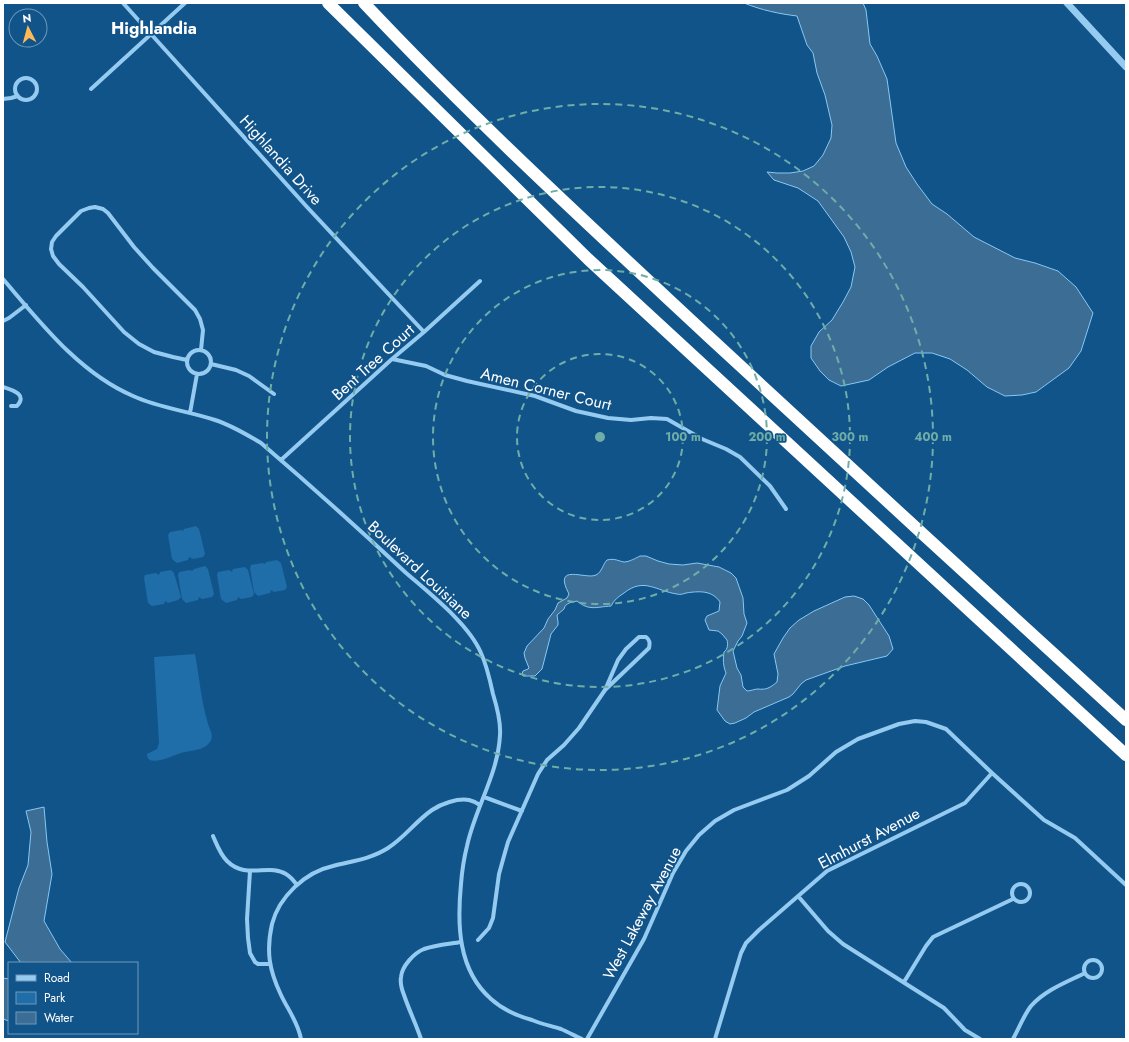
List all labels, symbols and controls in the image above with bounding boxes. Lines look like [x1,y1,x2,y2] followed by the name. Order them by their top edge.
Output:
[8,8,48,48] north arrow
[22,10,32,26] text: N
[111,16,197,40] district label: Highlandia
[234,110,328,210] street label: Highlandia Drive
[327,318,420,405] street label: Bent Tree Court
[478,362,614,416] street label: Amen Corner Court
[665,428,701,446] text: 100 m
[748,428,786,446] text: 200 m
[832,428,869,446] text: 300 m
[914,428,952,446] text: 400 m
[593,430,607,444] centre of rings
[363,515,477,625] street label: Boulevard Louisiane
[814,802,924,874] street label: Elmhurst Avenue
[597,842,687,984] street label: West Lakeway Avenue
[8,962,138,1034] legend
[44,969,70,987] text: Road
[44,989,66,1007] text: Park
[44,1009,75,1027] text: Water

